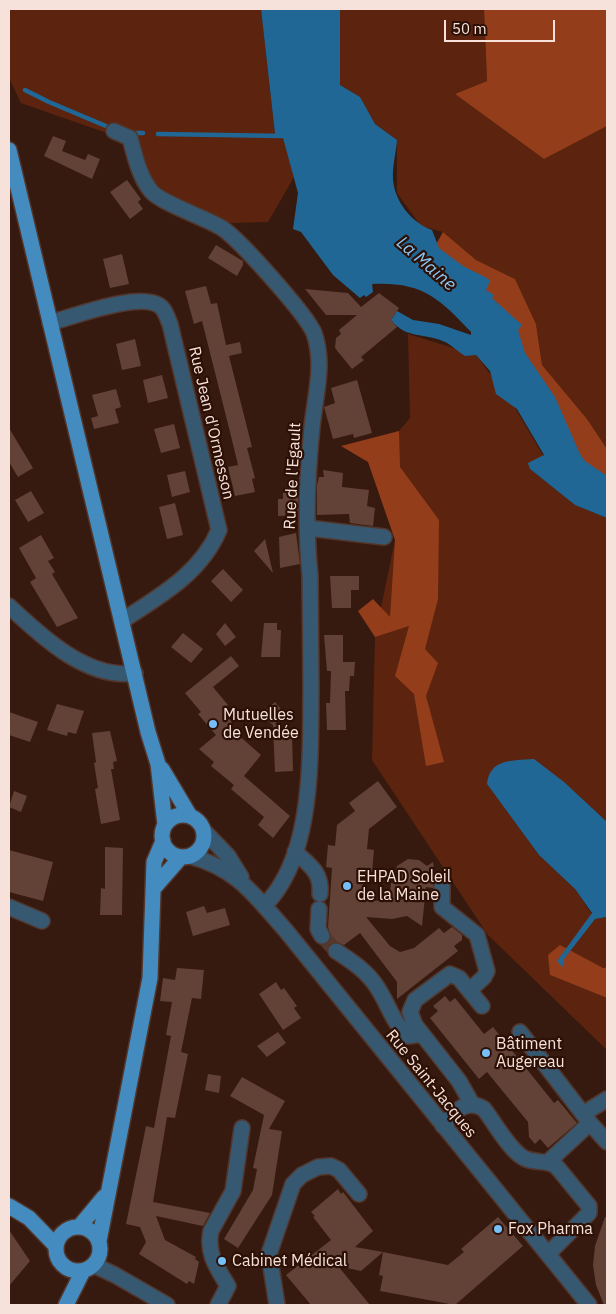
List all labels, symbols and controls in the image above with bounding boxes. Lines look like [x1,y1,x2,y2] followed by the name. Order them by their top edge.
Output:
[446,10,557,42] scale bar
[452,19,487,38] text: 50 m
[392,232,460,296] water label: La Maine
[184,344,238,502] street label: Rue Jean d'Ormesson
[281,422,305,530] street label: Rue de l'Egault
[223,705,299,743] place label: Mutuelles de Vendée
[207,718,219,730] marker: Mutuelles de Vendée
[357,867,451,905] place label: EHPAD Soleil de la Maine
[341,880,353,892] marker: EHPAD Soleil de la Maine
[381,1026,481,1142] street label: Rue Saint-Jacques
[496,1034,565,1072] place label: Bâtiment Augereau
[480,1047,492,1059] marker: Bâtiment Augereau
[508,1219,593,1239] place label: Fox Pharma
[492,1223,504,1235] marker: Fox Pharma
[232,1251,347,1271] place label: Cabinet Médical
[216,1255,228,1267] marker: Cabinet Médical

